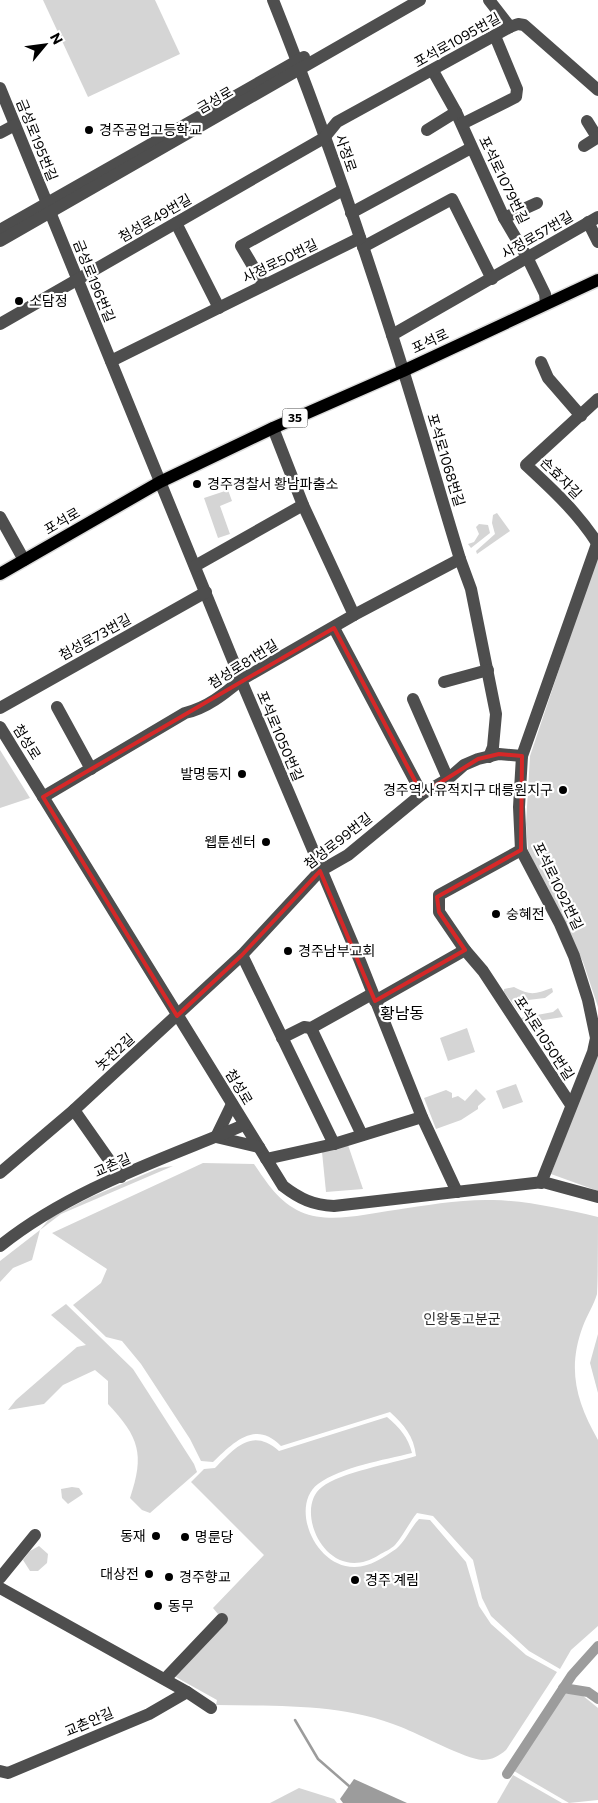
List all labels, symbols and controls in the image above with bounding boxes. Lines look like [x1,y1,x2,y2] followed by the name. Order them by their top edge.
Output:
[411,9,503,70] street label: 포석로1095번길
[20,20,70,70] north arrow
[47,30,67,47] text: N
[194,82,236,117] street label: 금성로
[13,96,62,183] street label: 금성로195번길
[99,121,202,138] place label: 경주공업고등학교
[83,124,95,136] marker: 경주공업고등학교
[332,132,361,174] street label: 사정로
[476,133,533,226] street label: 포석로1079번길
[115,190,194,245] street label: 첨성로49번길
[498,207,576,262] street label: 사정로57번길
[239,235,320,286] street label: 사정로50번길
[70,237,119,325] street label: 금성로196번길
[29,292,68,309] place label: 소담정
[13,295,25,307] marker: 소담정
[409,325,451,356] street label: 포석로
[282,408,308,428] road number: 35
[424,411,469,508] street label: 포석로1068번길
[537,453,586,502] street label: 손효자길
[207,475,339,492] place label: 경주경찰서 황남파출소
[191,478,203,490] marker: 경주경찰서 황남파출소
[41,503,83,538] street label: 포석로
[56,610,134,663] street label: 첨성로73번길
[205,635,281,692] street label: 첨성로81번길
[254,688,307,784] street label: 포석로1050번길
[10,721,45,763] street label: 첨성로
[180,765,232,782] place label: 발명둥지
[236,768,248,780] marker: 발명둥지
[383,781,553,798] place label: 경주역사유적지구 대릉원지구
[557,784,569,796] marker: 경주역사유적지구 대릉원지구
[300,809,375,872] street label: 첨성로99번길
[204,833,256,850] place label: 웹툰센터
[260,836,272,848] marker: 웹툰센터
[530,839,587,933] street label: 포석로1092번길
[506,905,545,922] place label: 숭혜전
[490,908,502,920] marker: 숭혜전
[298,942,375,959] place label: 경주남부교회
[282,945,294,957] marker: 경주남부교회
[511,993,578,1083] street label: 포석로1050번길
[380,1003,424,1022] district label: 황남동
[92,1030,138,1073] street label: 놋전2길
[222,1066,257,1108] street label: 첨성로
[91,1149,133,1180] street label: 교촌길
[423,1310,501,1327] park label: 인왕동고분군
[120,1527,146,1544] place label: 동재
[195,1528,234,1545] place label: 명룬당
[150,1530,162,1542] marker: 동재
[179,1531,191,1543] marker: 명룬당
[100,1565,139,1582] place label: 대상전
[143,1568,155,1580] marker: 대상전
[179,1568,231,1585] place label: 경주향교
[163,1571,175,1583] marker: 경주향교
[365,1571,419,1588] place label: 경주 계림
[349,1574,361,1586] marker: 경주 계림
[168,1597,194,1614] place label: 동무
[152,1600,164,1612] marker: 동무
[62,1704,116,1739] street label: 교촌안길

